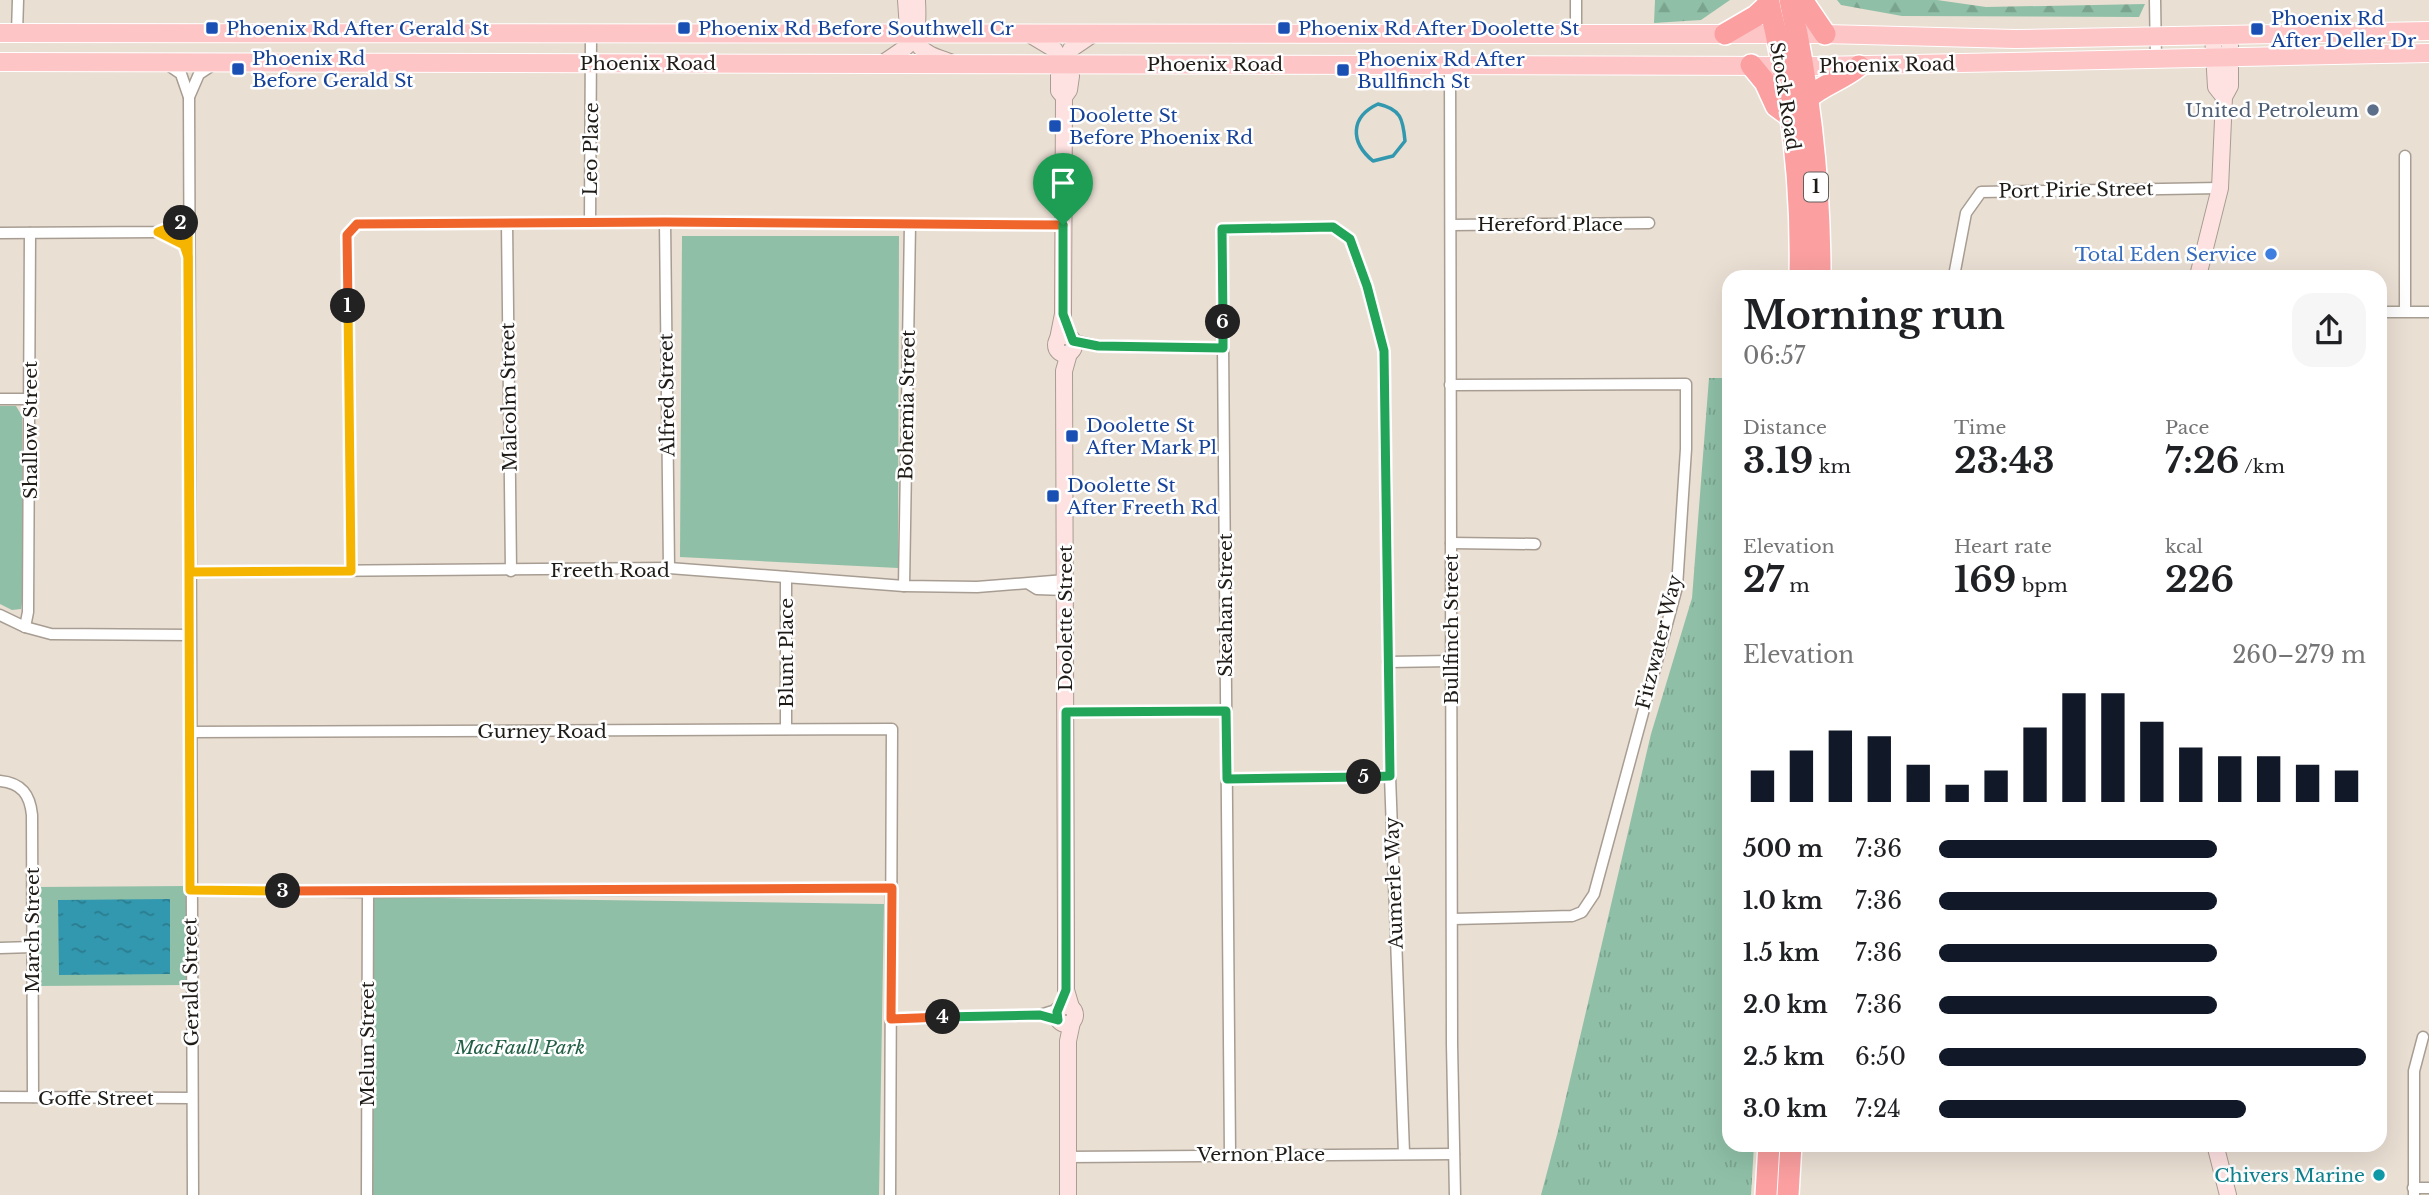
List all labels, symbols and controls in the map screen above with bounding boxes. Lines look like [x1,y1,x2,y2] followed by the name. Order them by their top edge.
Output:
[2270,7,2416,52] place label: Phoenix Rd After Deller Dr
[226,17,490,40] place label: Phoenix Rd After Gerald St
[698,17,1014,40] place label: Phoenix Rd Before Southwell Cr
[1298,17,1580,40] place label: Phoenix Rd After Doolette St
[204,20,220,36] marker: Phoenix Rd After Gerald St
[676,20,692,36] marker: Phoenix Rd Before Southwell Cr
[1276,20,1292,36] marker: Phoenix Rd After Doolette St
[2249,21,2265,37] marker: Phoenix Rd After Deller Dr
[1765,40,1805,152] street label: Stock Road
[252,47,414,92] place label: Phoenix Rd Before Gerald St
[1357,48,1525,93] place label: Phoenix Rd After Bullfinch St
[580,52,716,75] street label: Phoenix Road
[1819,52,1956,78] street label: Phoenix Road
[1147,53,1283,76] street label: Phoenix Road
[230,61,246,77] marker: Phoenix Rd Before Gerald St
[1335,62,1351,78] marker: Phoenix Rd After Bullfinch St
[2185,99,2359,122] place label: United Petroleum
[579,102,603,196] street label: Leo Place
[2365,102,2381,118] marker: United Petroleum
[1069,104,1253,149] place label: Doolette St Before Phoenix Rd
[1047,118,1063,134] marker: Doolette St Before Phoenix Rd
[1033,153,1093,225] pin
[1044,164,1082,202] icon: arrive
[1804,172,1828,202] road number: 1
[1998,177,2155,203] street label: Port Pirie Street
[164,206,198,241] pin: 2
[174,211,187,234] text: 2
[1477,213,1623,236] street label: Hereford Place
[2075,243,2257,266] place label: Total Eden Service
[2263,246,2279,262] marker: Total Eden Service
[330,288,366,324] pin: 1
[1743,292,2005,339] text: Morning run
[2292,293,2366,367] button: share
[343,294,352,317] text: 1
[1206,304,1240,340] pin: 6
[1216,310,1229,333] text: 6
[496,321,522,472] street label: Malcolm Street
[894,329,920,481] street label: Bohemia Street
[654,332,680,458] street label: Alfred Street
[1743,342,1805,370] text: 06:57
[19,360,42,499] street label: Shallow Street
[1085,414,1217,459] place label: Doolette St After Mark Pl
[1743,416,1827,439] text: Distance
[1954,416,2006,439] text: Time
[2165,416,2209,439] text: Pace
[1064,428,1080,444] marker: Doolette St After Mark Pl
[1743,439,1813,482] text: 3.19
[1954,439,2055,482] text: 23:43
[2165,439,2239,482] text: 7:26
[1813,455,1851,478] text: km
[2239,455,2285,478] text: /km
[1066,474,1218,519] place label: Doolette St After Freeth Rd
[1045,488,1061,504] marker: Doolette St After Freeth Rd
[1214,532,1237,677] street label: Skeahan Street
[1743,535,1835,558] text: Elevation
[1954,535,2052,558] text: Heart rate
[2165,535,2203,558] text: kcal
[1054,544,1077,691] street label: Doolette Street
[1440,553,1463,704] street label: Bullfinch Street
[1743,558,1784,601] text: 27
[1954,558,2016,601] text: 169
[2165,558,2234,601] text: 226
[550,559,670,582] street label: Freeth Road
[1631,572,1687,712] street label: Fitzwater Way
[1784,574,1810,597] text: m
[2016,574,2068,597] text: bpm
[775,598,798,708] street label: Blunt Place
[1743,641,1854,669] text: Elevation
[2232,641,2366,669] text: 260–279 m
[477,720,607,743] street label: Gurney Road
[1346,760,1382,794] pin: 5
[1358,765,1369,788] text: 5
[1380,817,1408,950] street label: Aumerle Way
[1743,835,1823,863] text: 500 m
[1855,835,1902,863] text: 7:36
[21,866,44,993] street label: March Street
[266,874,300,908] pin: 3
[276,879,289,902] text: 3
[1743,887,1823,915] text: 1.0 km
[1855,887,1902,915] text: 7:36
[178,917,204,1047] street label: Gerald Street
[1743,939,1820,967] text: 1.5 km
[1855,939,1902,967] text: 7:36
[356,980,379,1107] street label: Melun Street
[1743,991,1828,1019] text: 2.0 km
[1855,991,1902,1019] text: 7:36
[926,1000,960,1034] pin: 4
[936,1005,949,1028] text: 4
[454,1036,585,1059] park label: MacFaull Park
[1743,1043,1824,1071] text: 2.5 km
[1855,1043,1906,1071] text: 6:50
[38,1087,155,1110] street label: Goffe Street
[1743,1095,1827,1123] text: 3.0 km
[1855,1095,1901,1123] text: 7:24
[1196,1143,1325,1166] street label: Vernon Place
[2214,1164,2365,1187] place label: Chivers Marine
[2371,1167,2387,1183] marker: Chivers Marine

